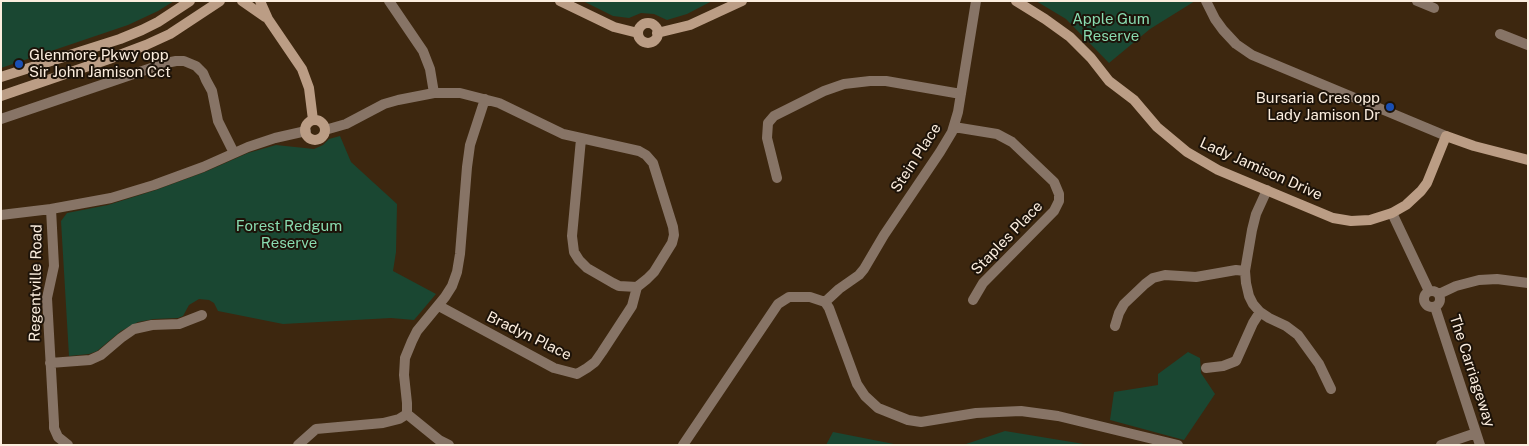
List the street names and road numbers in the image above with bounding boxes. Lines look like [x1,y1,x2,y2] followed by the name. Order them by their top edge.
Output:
[887,120,945,196] street label: Stein Place
[1197,134,1325,204] street label: Lady Jamison Drive
[967,197,1047,279] street label: Staples Place
[26,224,46,342] street label: Regentville Road
[484,308,574,364] street label: Bradyn Place
[1445,313,1499,429] street label: The Carriageway

